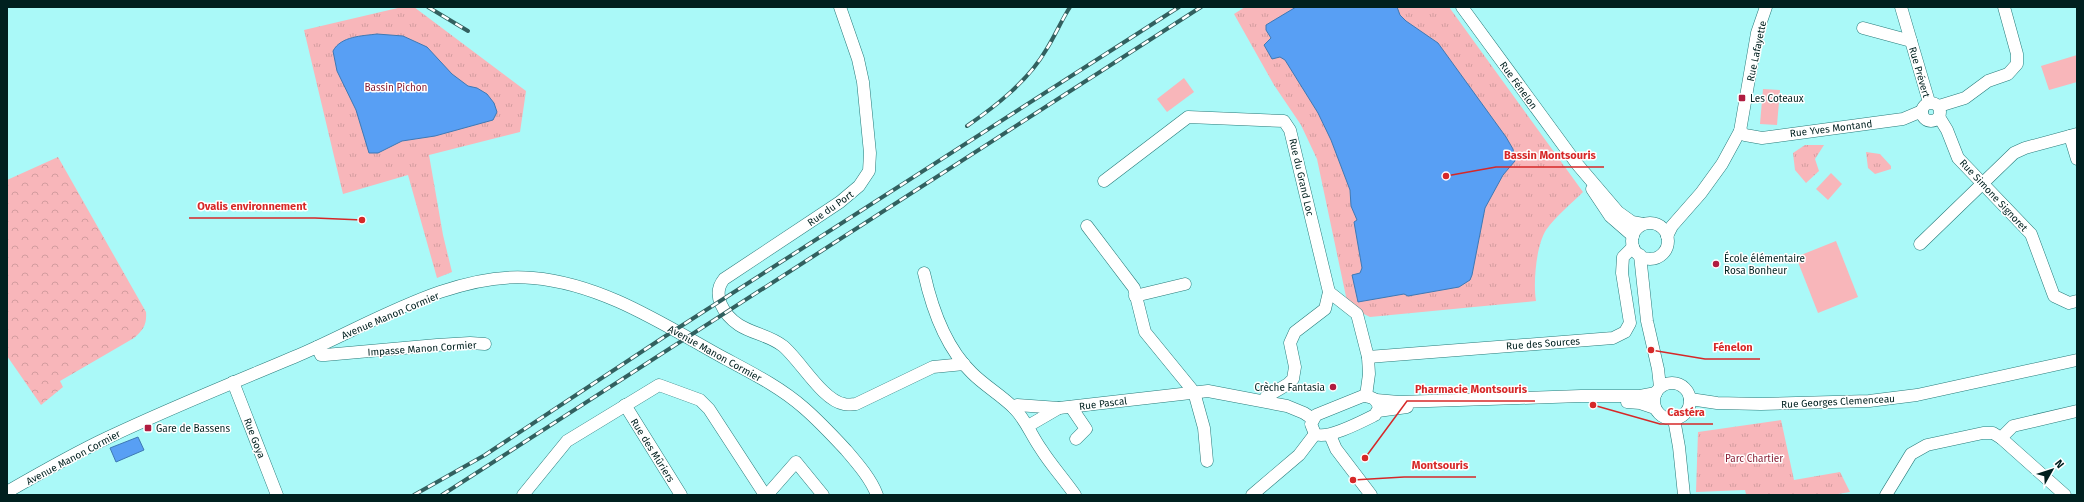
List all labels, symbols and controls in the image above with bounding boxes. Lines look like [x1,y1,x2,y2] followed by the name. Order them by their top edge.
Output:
[1745,20,1769,83] street label: Rue Lafayette
[1906,45,1932,99] street label: Rue Prévert
[1497,59,1539,112] street label: Rue Fénelon
[365,82,427,94] park label: Bassin Pichon
[1737,93,1747,103] marker: Les Coteaux
[1750,93,1804,105] place label: Les Coteaux
[1789,118,1873,140] street label: Rue Yves Montand
[1286,137,1316,218] street label: Rue du Grand Loc
[1496,144,1604,167] callout: Bassin Montsouris
[1504,149,1597,162] text: Bassin Montsouris
[1957,157,2030,235] street label: Rue Simone Signoret
[805,188,856,229] street label: Rue du Port
[189,195,315,218] callout: Ovalis environnement
[197,200,308,213] text: Ovalis environnement
[1724,251,1805,277] place label: École élémentaire Rosa Bonheur
[1711,259,1721,269] marker: École élémentaire Rosa Bonheur
[340,290,441,342] street label: Avenue Manon Cormier
[666,323,763,385] street label: Avenue Manon Cormier
[1506,335,1581,353] street label: Rue des Sources
[1705,336,1760,359] callout: Fénelon
[367,339,477,359] street label: Impasse Manon Cormier
[1713,341,1753,354] text: Fénelon
[1407,378,1535,401] callout: Pharmacie Montsouris
[1254,382,1325,394] place label: Crèche Fantasia
[1328,382,1338,392] marker: Crèche Fantasia
[1415,383,1528,396] text: Pharmacie Montsouris
[1781,393,1895,411] street label: Rue Georges Clemenceau
[1078,395,1128,413] street label: Rue Pascal
[1660,401,1713,424] callout: Castéra
[1667,406,1705,419] text: Castéra
[241,416,267,460] street label: Rue Goya
[628,416,677,485] street label: Rue des Mûriers
[143,423,153,433] marker: Gare de Bassens
[156,423,230,435] place label: Gare de Bassens
[24,428,123,488] street label: Avenue Manon Cormier
[2032,450,2072,490] north arrow
[1725,453,1783,465] park label: Parc Chartier
[1404,454,1476,477] callout: Montsouris
[2052,457,2067,471] text: N
[1412,459,1469,472] text: Montsouris

